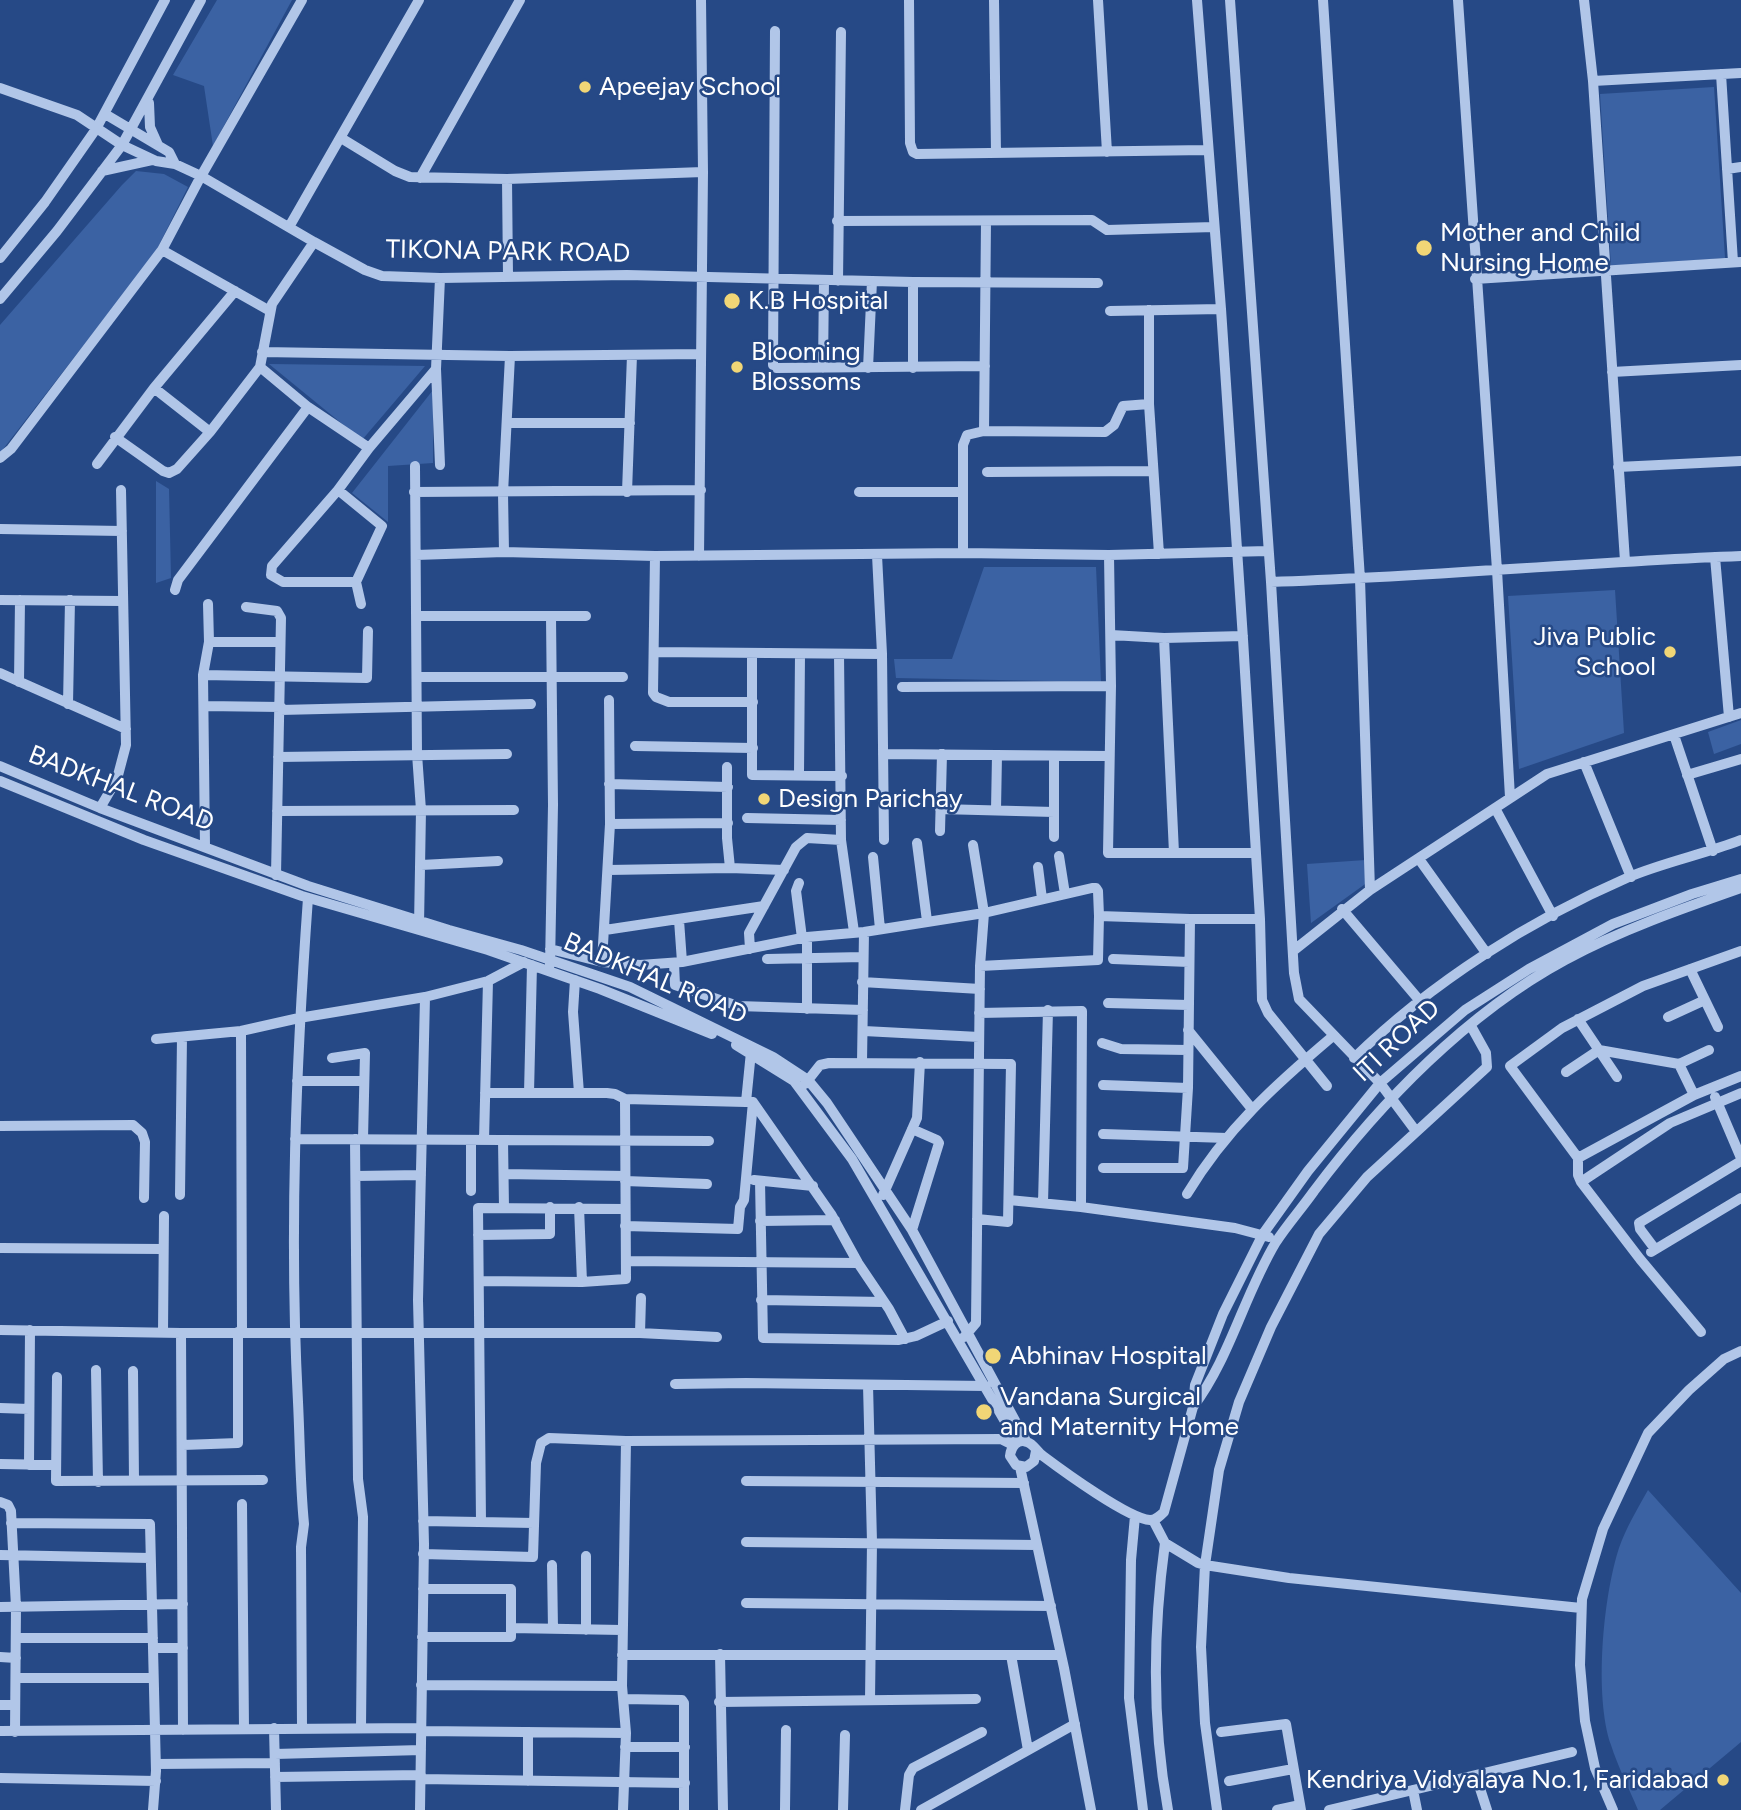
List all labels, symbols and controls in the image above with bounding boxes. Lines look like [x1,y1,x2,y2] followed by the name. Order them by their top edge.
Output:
[599,71,781,103] place label: Apeejay School
[577,79,593,95] marker: Apeejay School
[1440,217,1640,278] place label: Mother and Child Nursing Home
[385,234,631,270] street label: TIKONA PARK ROAD
[1414,238,1434,258] marker: Mother and Child Nursing Home
[748,285,888,317] place label: K.B Hospital
[722,291,742,311] marker: K.B Hospital
[751,336,861,398] place label: Blooming Blossoms
[729,359,745,375] marker: Blooming Blossoms
[1533,621,1656,682] place label: Jiva Public School
[1662,644,1678,660] marker: Jiva Public School
[24,739,218,839] street label: BADKHAL ROAD
[778,783,963,815] place label: Design Parichay
[756,791,772,807] marker: Design Parichay
[559,926,751,1032] street label: BADKHAL ROAD
[1347,993,1447,1089] street label: ITI ROAD
[1009,1340,1207,1372] place label: Abhinav Hospital
[983,1346,1003,1366] marker: Abhinav Hospital
[1000,1381,1239,1442] place label: Vandana Surgical and Maternity Home
[974,1402,994,1422] marker: Vandana Surgical and Maternity Home
[1306,1764,1709,1796] place label: Kendriya Vidyalaya No.1, Faridabad
[1715,1772,1731,1788] marker: Kendriya Vidyalaya No.1, Faridabad

